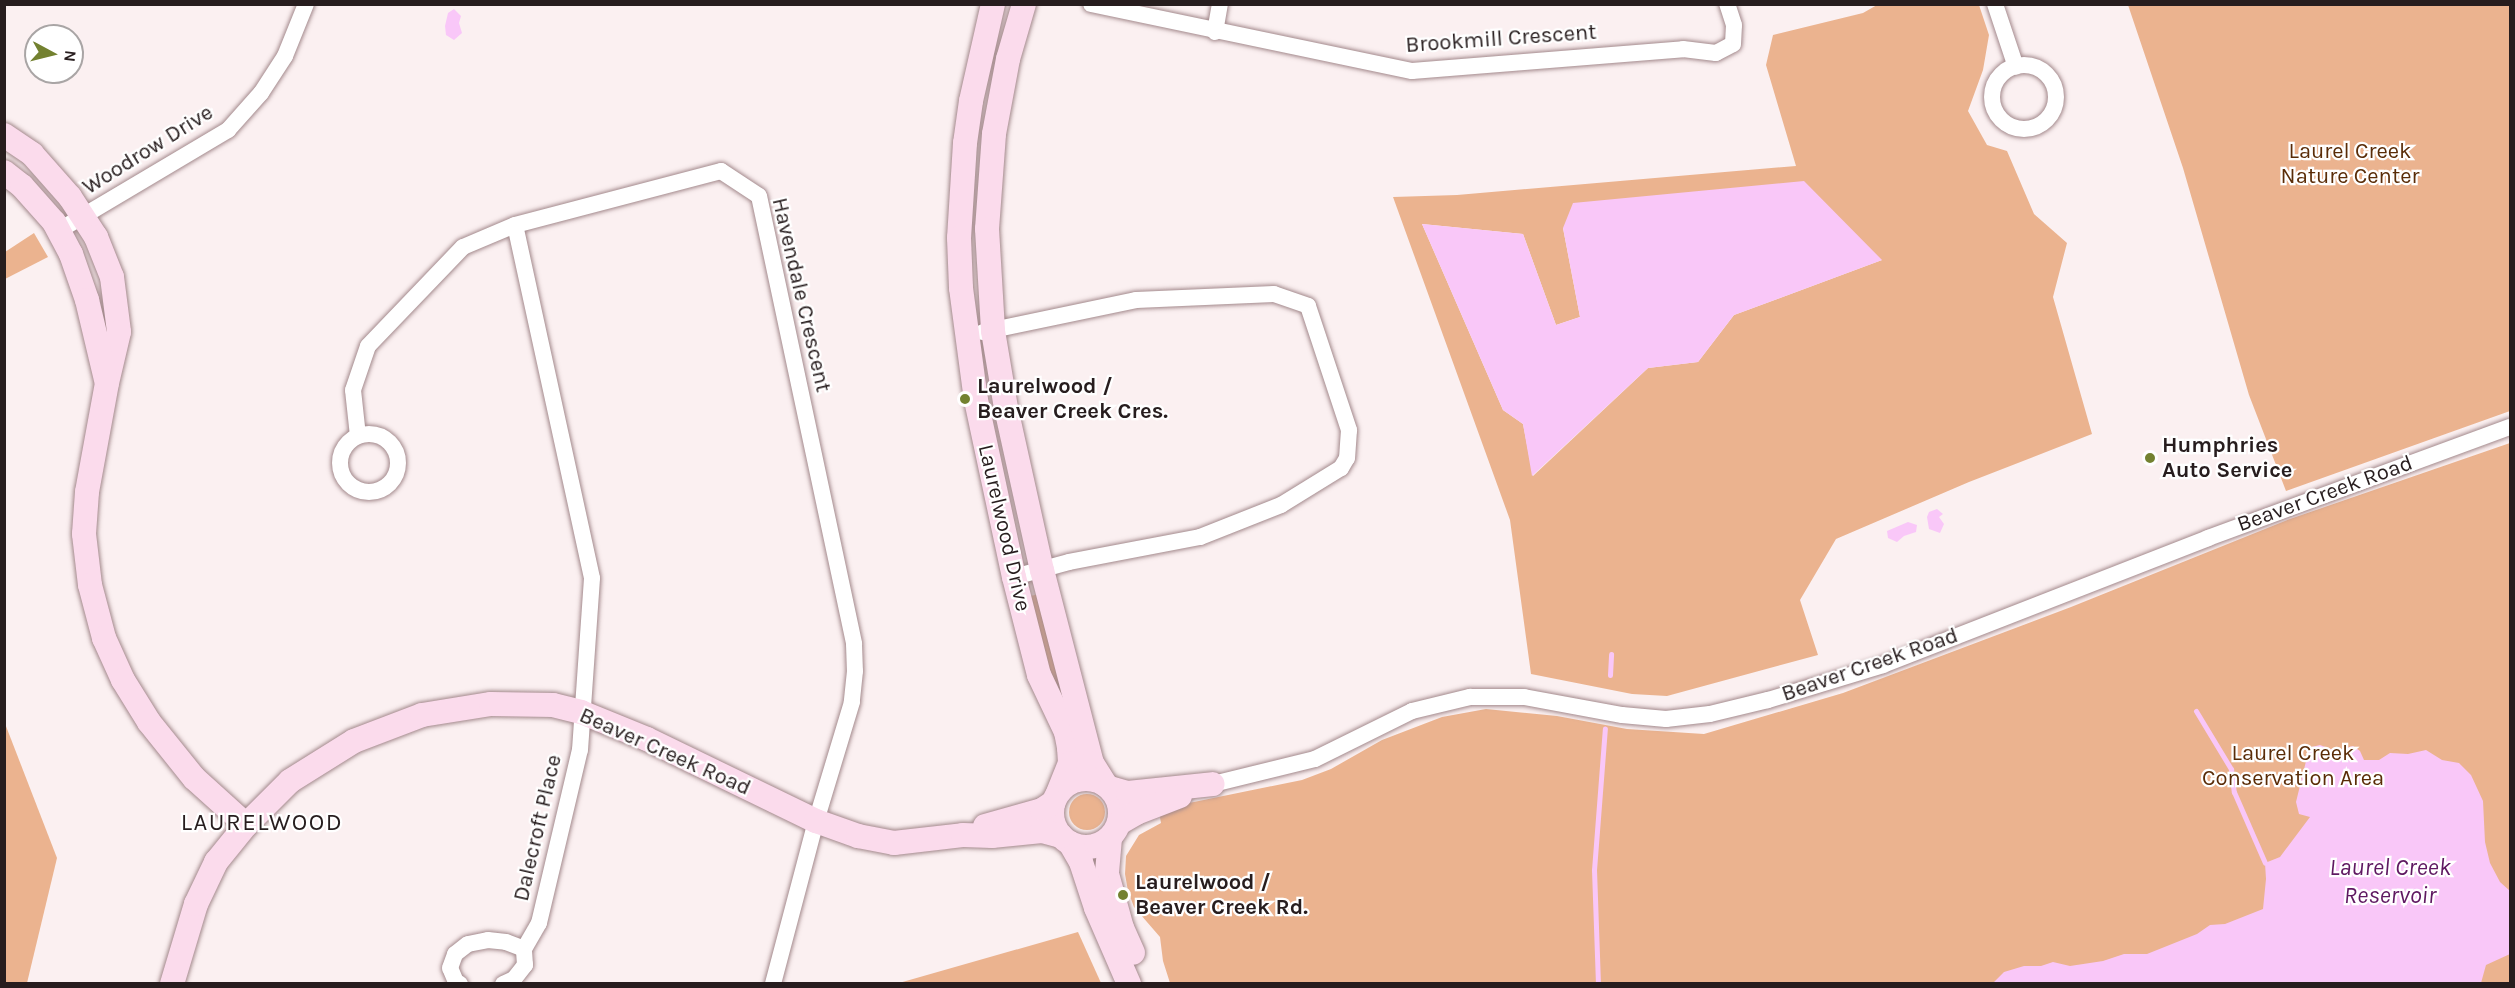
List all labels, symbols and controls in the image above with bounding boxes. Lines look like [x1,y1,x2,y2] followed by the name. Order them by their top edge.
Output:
[1405,19,1597,59] street label: Brookmill Crescent
[24,24,84,84] north arrow
[60,49,81,63] text: N
[78,99,218,201] street label: Woodrow Drive
[2281,138,2419,190] park label: Laurel Creek Nature Center
[766,195,836,395] street label: Havendale Crescent
[977,373,1168,424] place label: Laurelwood / Beaver Creek Cres.
[958,392,972,406] marker: Laurelwood / Beaver Creek Cres.
[2162,432,2293,484] place label: Humphries Auto Service
[972,442,1036,614] street label: Laurelwood Drive
[2234,450,2416,538] street label: Beaver Creek Road
[2143,451,2157,465] marker: Humphries Auto Service
[1778,622,1962,708] street label: Beaver Creek Road
[575,702,755,802] street label: Beaver Creek Road
[2202,740,2384,792] park label: Laurel Creek Conservation Area
[508,752,568,904] street label: Dalecroft Place
[181,809,343,837] district label: LAURELWOOD
[2329,854,2451,910] water label: Laurel Creek Reservoir
[1135,869,1308,920] place label: Laurelwood / Beaver Creek Rd.
[1116,888,1130,902] marker: Laurelwood / Beaver Creek Rd.

